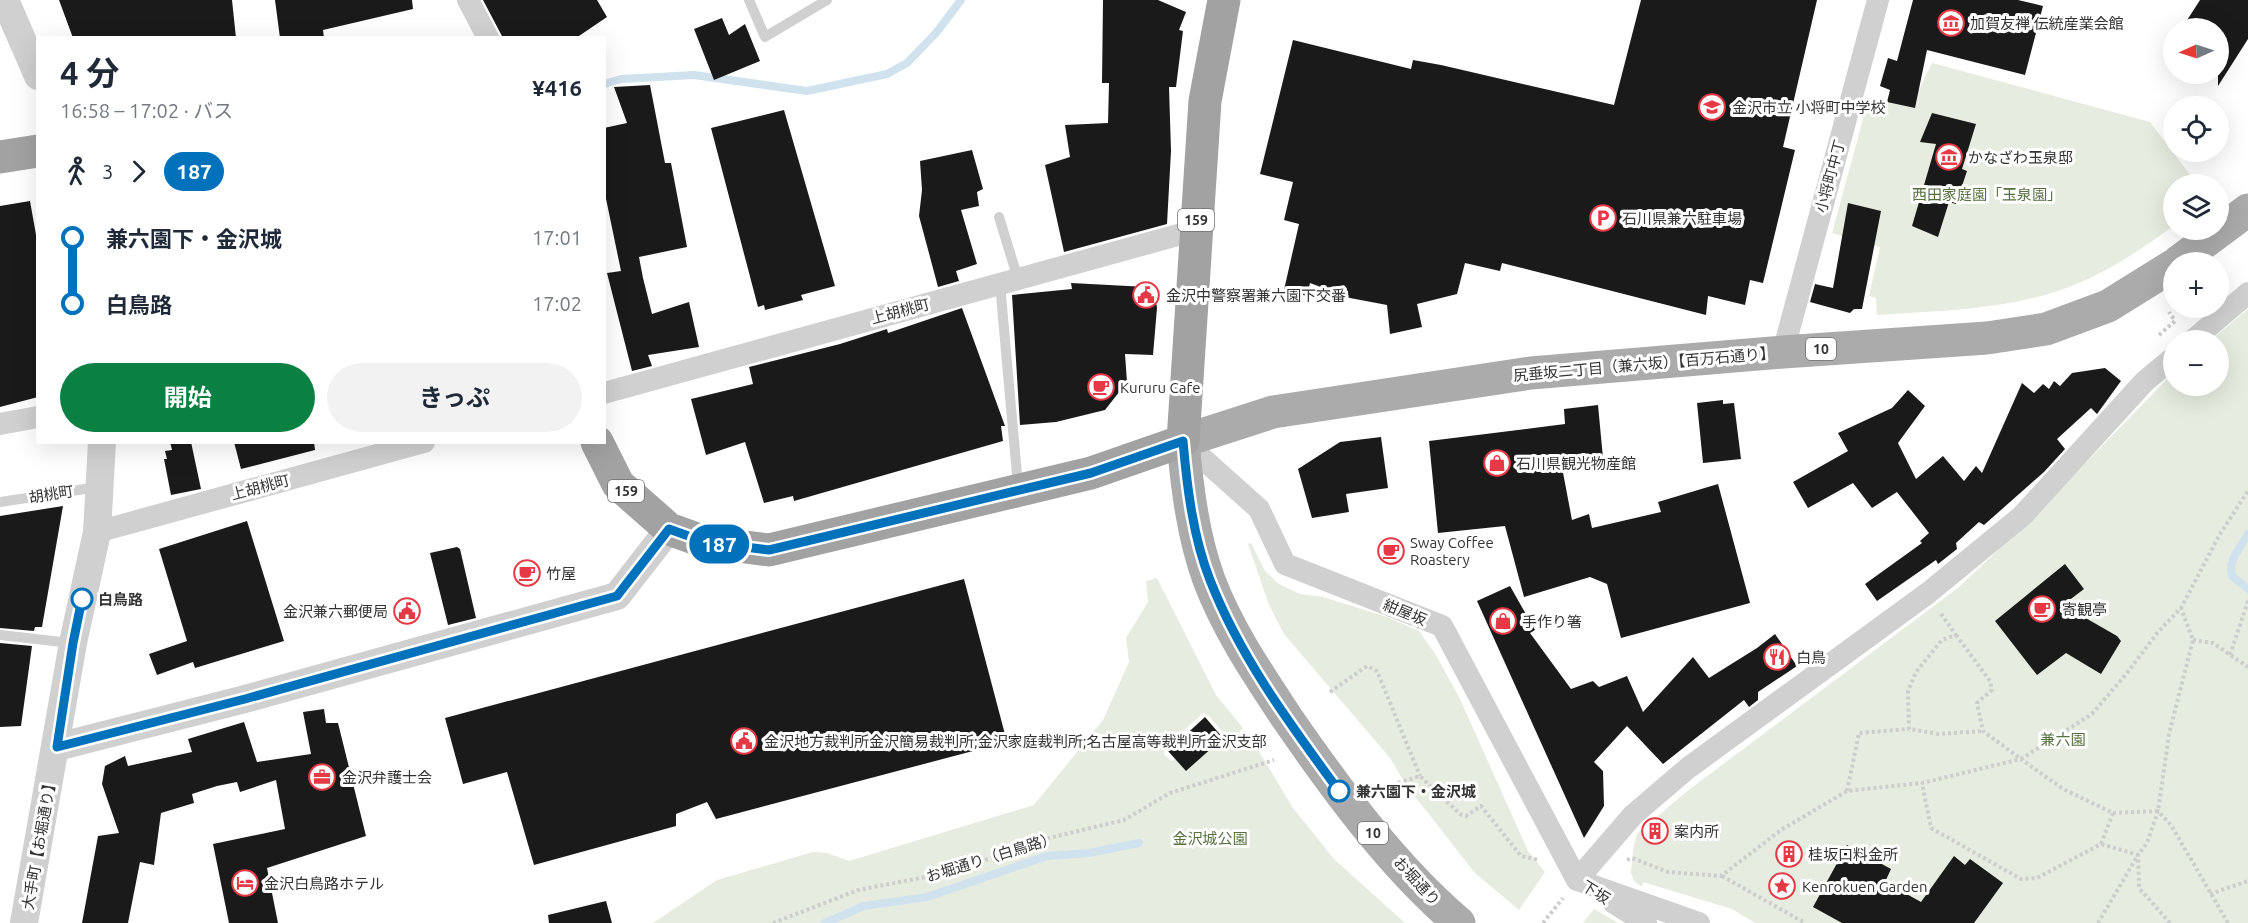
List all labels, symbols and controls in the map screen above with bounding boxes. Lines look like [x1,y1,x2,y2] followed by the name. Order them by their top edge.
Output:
[1936,8,1966,38] museum icon: 加賀友禅 伝統産業会館
[1970,15,2123,32] place label: 加賀友禅 伝統産業会館
[2163,18,2229,84] north arrow
[2163,18,2229,396] map controls
[60,54,119,91] text: 4 分
[532,75,582,100] text: ¥416
[1697,92,1727,122] school or university icon: 金沢市立 小将町中学校
[2163,96,2229,162] button: locate
[60,99,233,122] text: 16:58 – 17:02 · バス
[1732,99,1885,116] place label: 金沢市立 小将町中学校
[1812,138,1848,214] street label: 小将町中丁
[1934,142,1964,172] museum icon: かなざわ玉泉邸
[1968,149,2073,166] place label: かなざわ玉泉邸
[60,155,93,188] icon: walk
[122,155,155,188] icon: forward
[176,159,212,183] text: 187
[102,160,113,183] text: 3
[2163,174,2229,240] button: layers
[1912,186,2062,203] park label: 西田家庭園「玉泉園」
[1588,203,1618,233] parking icon: 石川県兼六駐車場
[1178,209,1214,231] road number: 159
[1622,210,1742,227] place label: 石川県兼六駐車場
[106,226,282,251] text: 兼六園下・金沢城
[532,226,582,249] text: 17:01
[2163,252,2229,318] button: +
[1131,280,1161,310] public building icon: 金沢中警察署兼六園下交番
[1166,287,1346,304] place label: 金沢中警察署兼六園下交番
[106,292,172,317] text: 白鳥路
[532,292,582,315] text: 17:02
[869,295,931,327] street label: 上胡桃町
[2163,330,2229,396] button: −
[1806,338,1836,360] road number: 10
[1513,344,1775,384] street label: 尻垂坂二丁目（兼六坂）【百万石通り】
[60,363,315,432] button: 開始
[327,363,582,432] button: きっぷ
[1086,372,1116,402] cafe icon: Kururu Cafe
[1120,379,1200,396] place label: Kururu Cafe
[1482,448,1512,478] shop icon: 石川県観光物産館
[1516,455,1636,472] place label: 石川県観光物産館
[229,471,291,503] street label: 上胡桃町
[608,480,644,502] road number: 159
[27,482,75,506] street label: 胡桃町
[684,524,754,564] line badge: 187
[701,532,737,556] text: 187
[1410,534,1494,568] place label: Sway Coffee Roastery
[1376,536,1406,566] cafe icon: Sway Coffee Roastery
[512,558,542,588] cafe icon: 竹屋
[546,565,576,582] place label: 竹屋
[71,588,93,610] marker: 白鳥路
[98,591,143,608] place label: 白鳥路
[2027,594,2057,624] cafe icon: 寄観亭
[392,596,422,626] public building icon: 金沢兼六郵便局
[1381,596,1429,628] street label: 紺屋坂
[2062,601,2107,618] place label: 寄観亭
[283,603,388,620] place label: 金沢兼六郵便局
[1488,606,1518,636] shop icon: 手作り箸
[1522,613,1582,630] place label: 手作り箸
[1762,642,1792,672] restaurant icon: 白鳥
[1796,649,1826,666] place label: 白鳥
[729,726,759,756] public building icon: 金沢地方裁判所金沢簡易裁判所;金沢家庭裁判所;名古屋高等裁判所金沢支部
[2040,731,2086,748] park label: 兼六園
[764,733,1266,750] place label: 金沢地方裁判所金沢簡易裁判所;金沢家庭裁判所;名古屋高等裁判所金沢支部
[307,762,337,792] office icon: 金沢弁護士会
[342,769,432,786] place label: 金沢弁護士会
[19,775,59,911] street label: 大手町【お堀通り】
[1328,780,1350,802] marker: 兼六園下・金沢城
[1356,783,1476,800] place label: 兼六園下・金沢城
[1640,816,1670,846] building icon: 案内所
[1358,822,1388,844] road number: 10
[1674,823,1719,840] place label: 案内所
[924,829,1058,885] street label: お堀通り（白鳥路）
[1172,830,1248,847] park label: 金沢城公園
[1774,839,1804,869] building icon: 桂坂口料金所
[1808,846,1898,863] place label: 桂坂口料金所
[1391,853,1443,909] street label: お堀通り
[230,868,260,898] hotel icon: 金沢白鳥路ホテル
[1767,871,1797,901] place icon: Kenrokuen Garden
[264,875,384,892] place label: 金沢白鳥路ホテル
[1579,877,1613,907] street label: 下坂
[1802,878,1928,895] place label: Kenrokuen Garden

